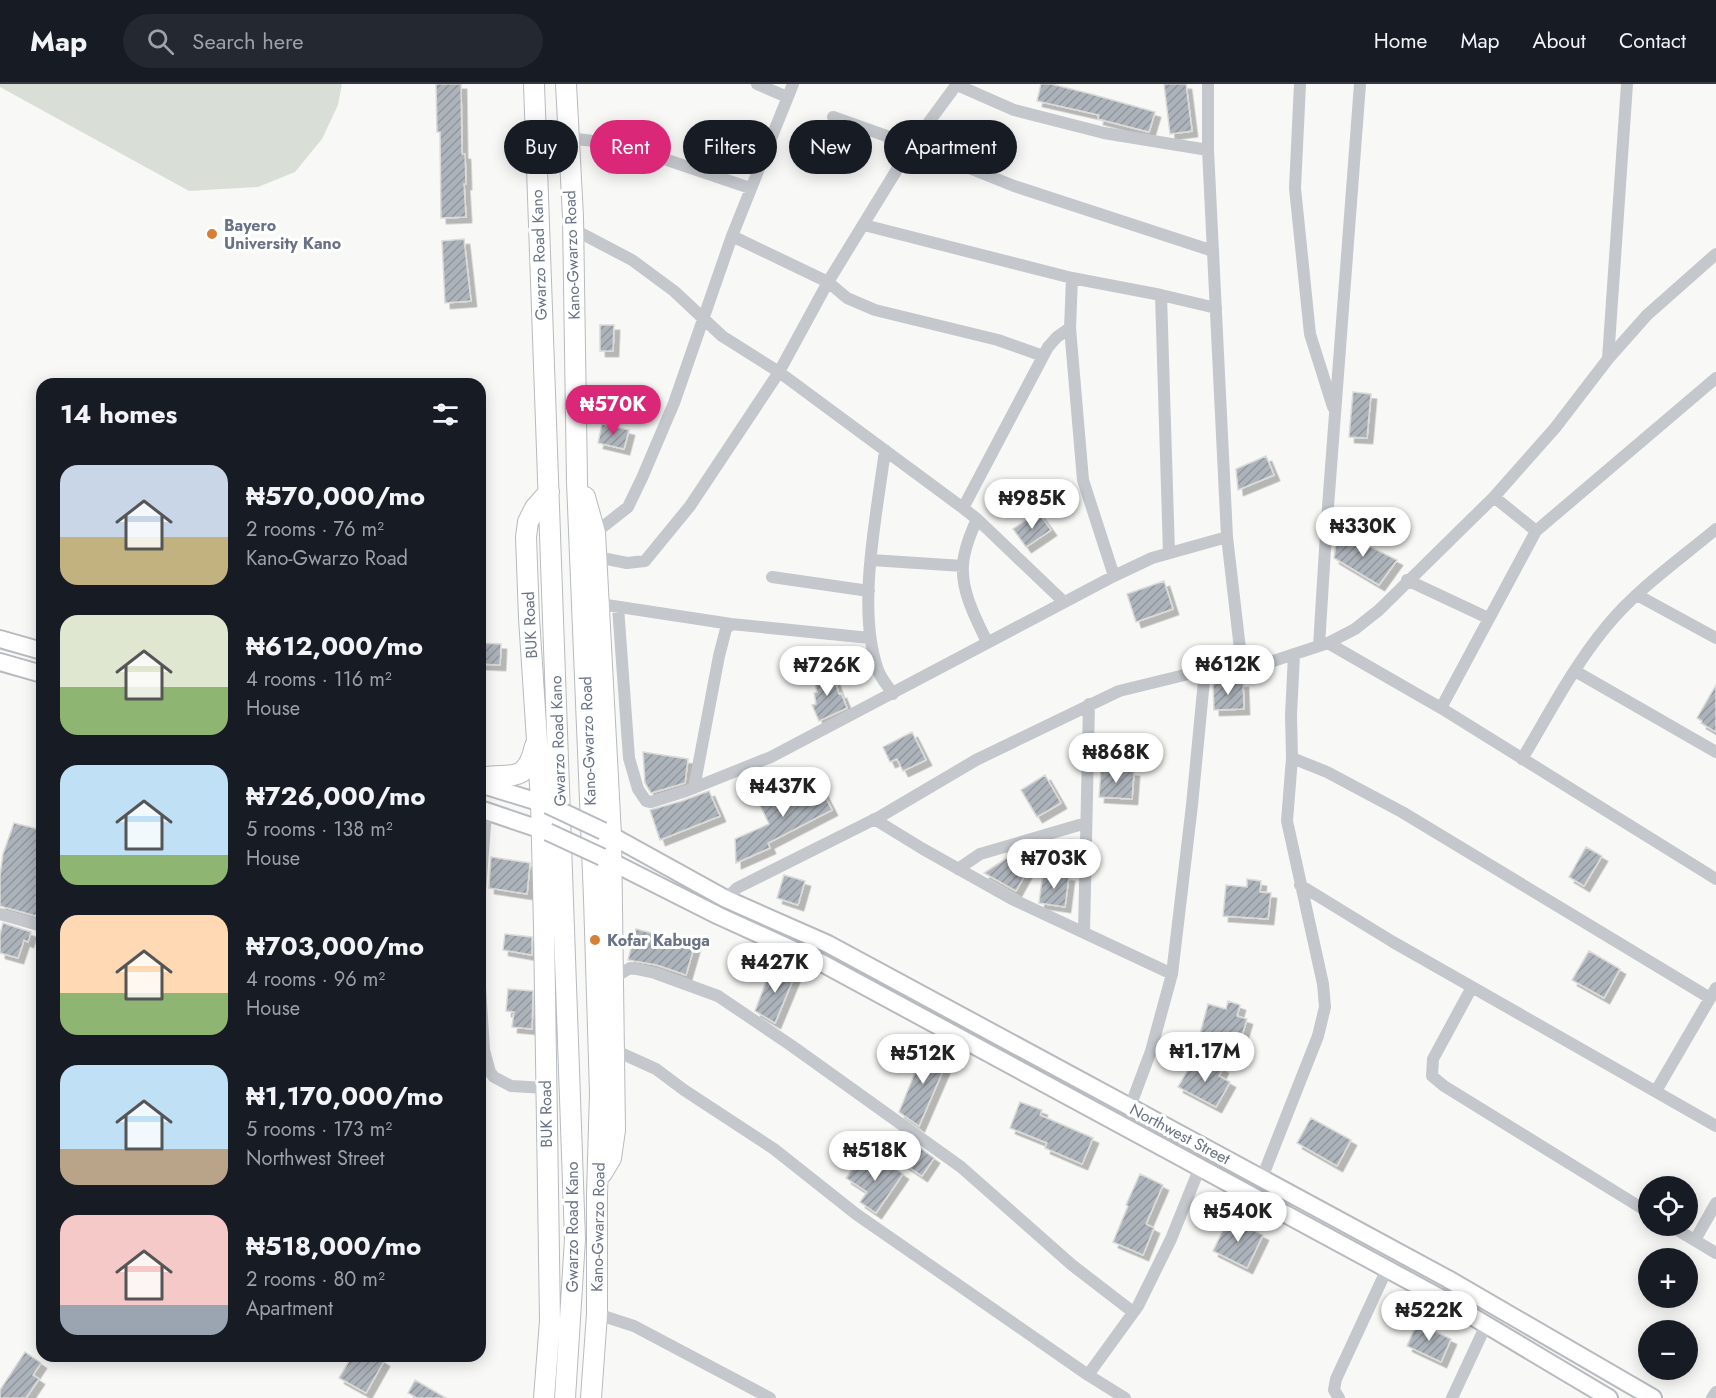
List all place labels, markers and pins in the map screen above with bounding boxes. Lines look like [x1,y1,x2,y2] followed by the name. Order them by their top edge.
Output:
[224,214,341,255] place label: Bayero University Kano
[205,227,219,241] marker: Bayero University Kano
[571,385,655,436] pin: ₦570K
[990,479,1074,530] pin: ₦985K
[1321,507,1405,558] pin: ₦330K
[1186,645,1270,696] pin: ₦612K
[785,646,869,697] pin: ₦726K
[1074,733,1158,784] pin: ₦868K
[741,767,825,818] pin: ₦437K
[1012,839,1096,890] pin: ₦703K
[607,929,710,952] place label: Kofar Kabuga
[588,933,602,947] marker: Kofar Kabuga
[733,943,817,994] pin: ₦427K
[1156,1032,1254,1083] pin: ₦1.17M
[881,1034,965,1085] pin: ₦512K
[833,1131,917,1182] pin: ₦518K
[1196,1192,1280,1243] pin: ₦540K
[1387,1291,1471,1342] pin: ₦522K

